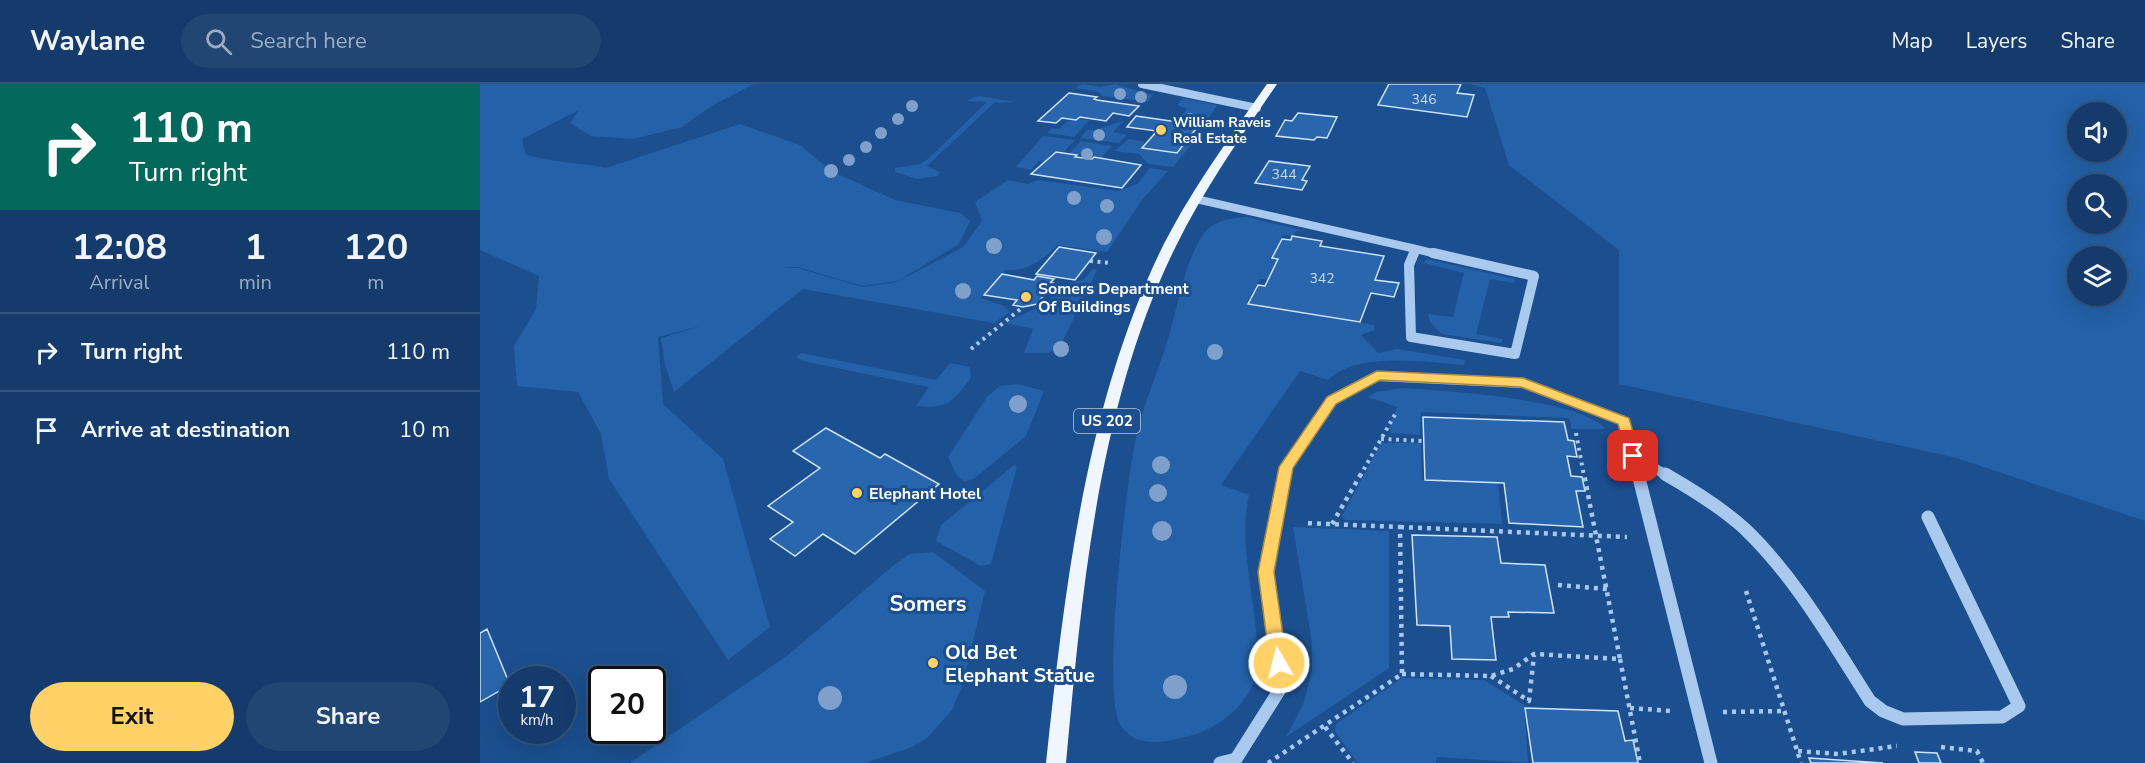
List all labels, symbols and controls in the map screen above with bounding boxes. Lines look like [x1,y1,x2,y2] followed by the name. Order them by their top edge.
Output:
[181,14,601,68] search box
[30,22,145,60] text: Waylane
[202,25,235,58] icon: search
[250,26,367,56] text: Search here
[1891,27,1933,55] text: Map
[1966,27,2027,55] text: Layers
[2060,27,2115,55] text: Share
[1411,90,1437,109] house number: 346
[129,100,253,157] text: 110 m
[2067,102,2127,306] map controls
[2067,102,2127,162] button: sound
[30,108,108,186] icon: right
[1173,113,1271,148] place label: William Raveis Real Estate
[1154,123,1168,137] marker: William Raveis Real Estate
[129,154,247,191] text: Turn right
[1271,165,1297,184] house number: 344
[2067,174,2127,234] button: search
[72,223,167,272] text: 12:08
[244,223,266,272] text: 1
[343,223,408,272] text: 120
[2067,246,2127,306] button: layers
[89,269,149,296] text: Arrival
[239,269,272,296] text: min
[367,269,384,296] text: m
[1309,269,1335,288] house number: 342
[1038,278,1189,318] place label: Somers Department Of Buildings
[1019,290,1033,304] marker: Somers Department Of Buildings
[30,336,63,369] icon: right
[81,337,182,367] text: Turn right
[386,337,450,367] text: 110 m
[1074,409,1140,433] road number: US 202
[30,414,63,447] icon: arrive
[81,415,290,445] text: Arrive at destination
[399,415,450,445] text: 10 m
[1607,430,1658,481] pin
[1616,439,1649,472] icon: arrive
[869,483,981,505] place label: Elephant Hotel
[850,486,864,500] marker: Elephant Hotel
[889,589,967,619] district label: Somers
[1247,631,1311,695] position arrow
[945,639,1095,689] place label: Old Bet Elephant Statue
[926,656,940,670] marker: Old Bet Elephant Statue
[588,666,666,744] speed limit sign: 20
[519,677,555,718] text: 17
[30,682,234,751] button: Exit
[246,682,450,751] button: Share
[520,710,554,730] text: km/h

